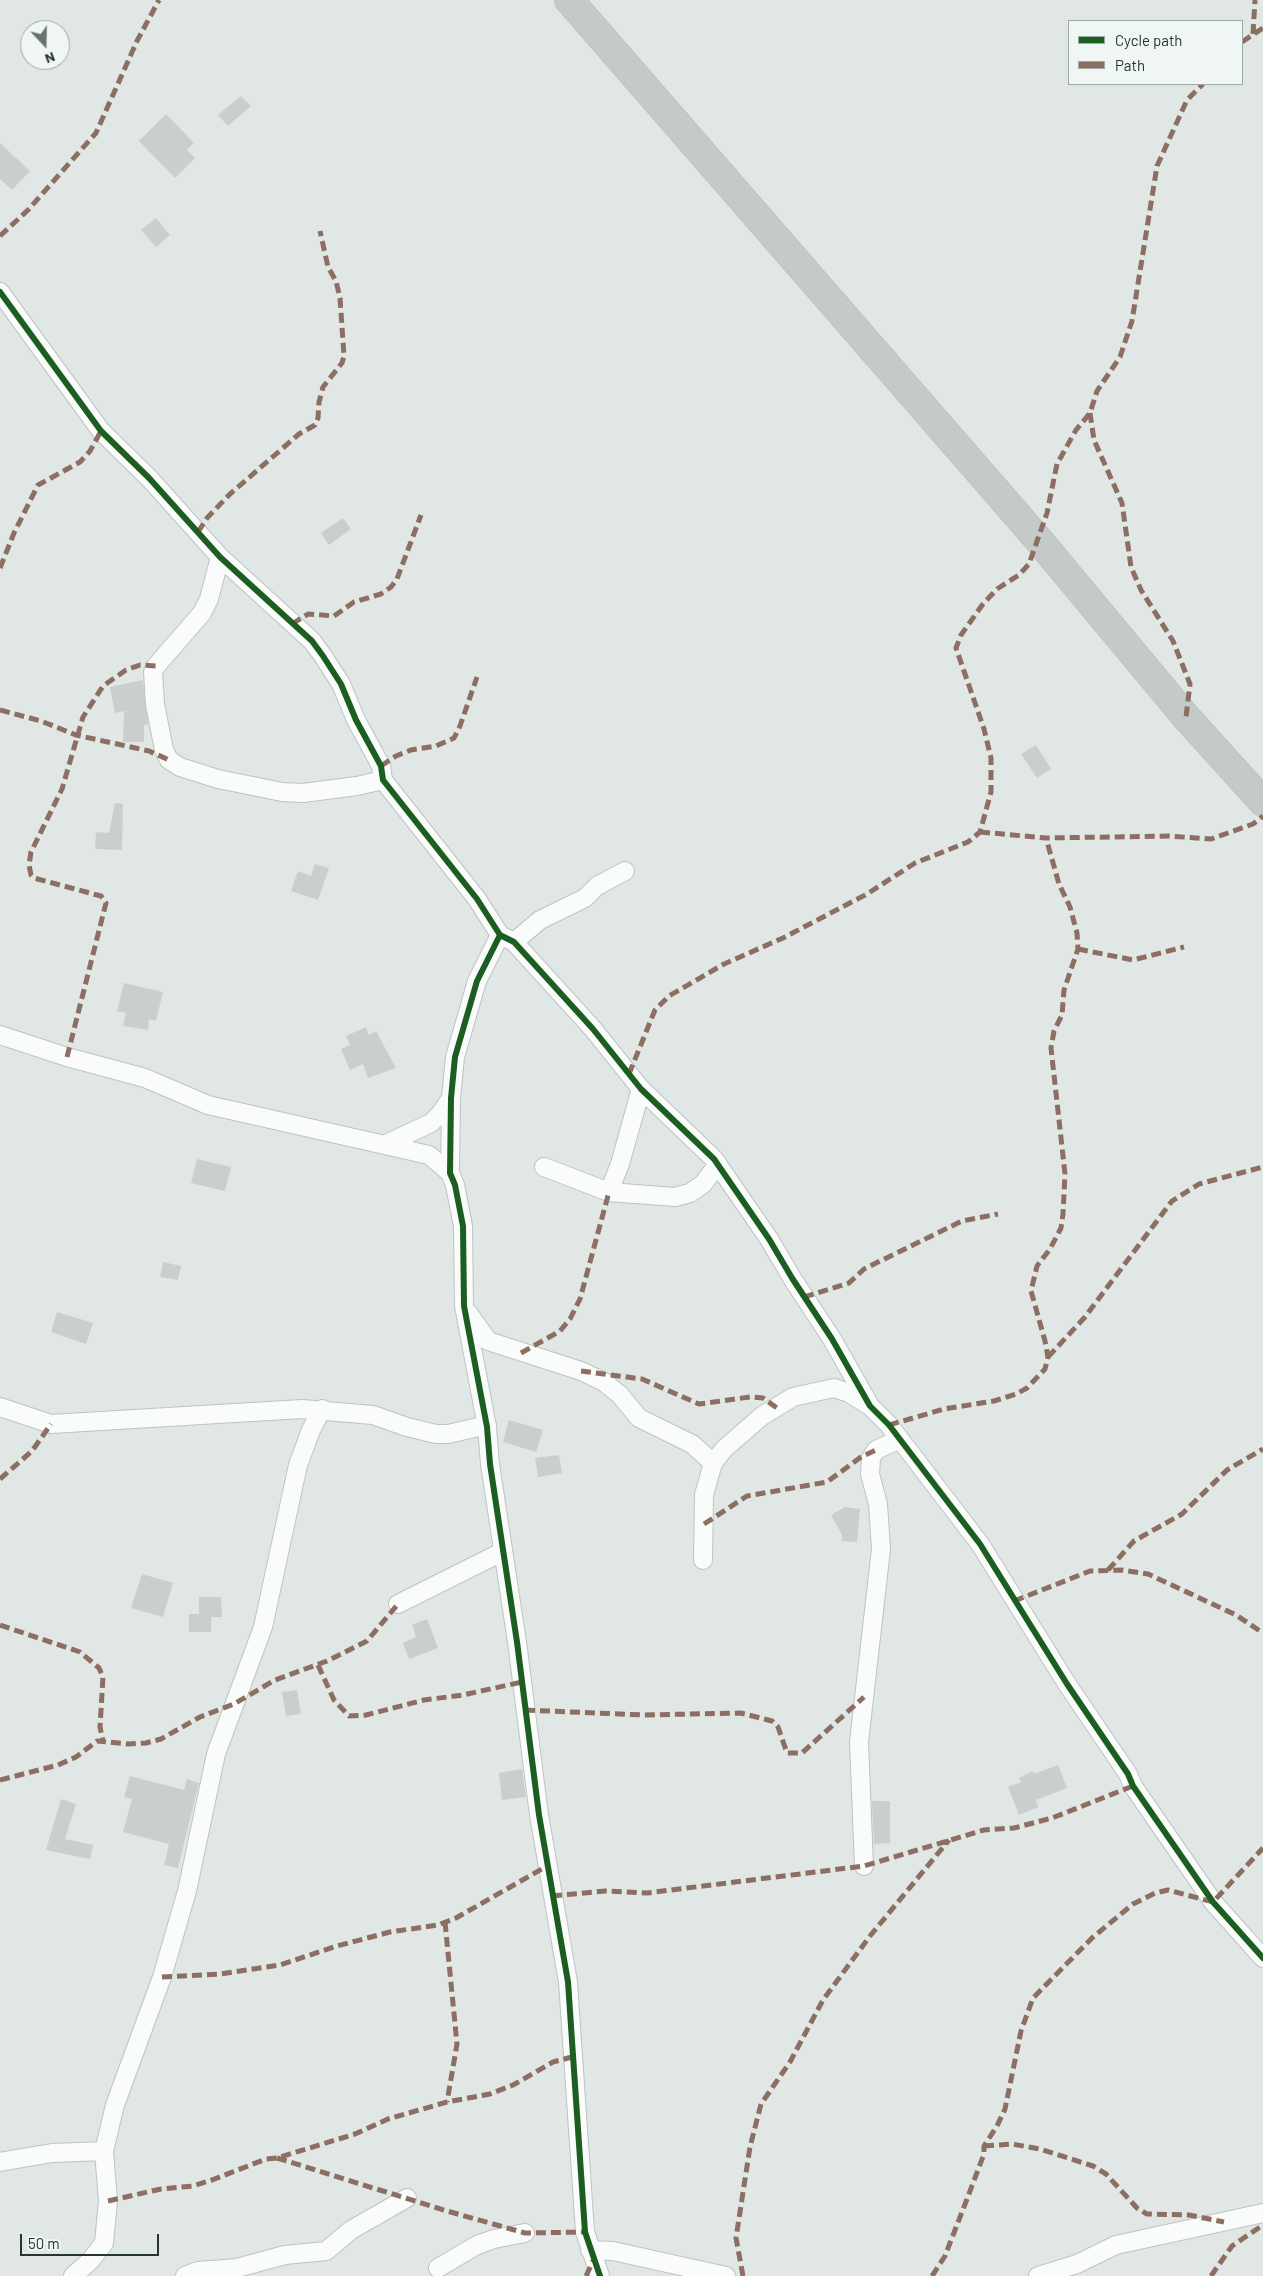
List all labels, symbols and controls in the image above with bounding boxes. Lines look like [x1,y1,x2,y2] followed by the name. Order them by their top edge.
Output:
[20,20,70,70] north arrow
[1068,20,1243,85] legend
[1115,31,1182,49] text: Cycle path
[43,49,58,68] text: N
[1115,56,1145,74] text: Path
[22,2224,161,2256] scale bar
[28,2234,60,2252] text: 50 m

